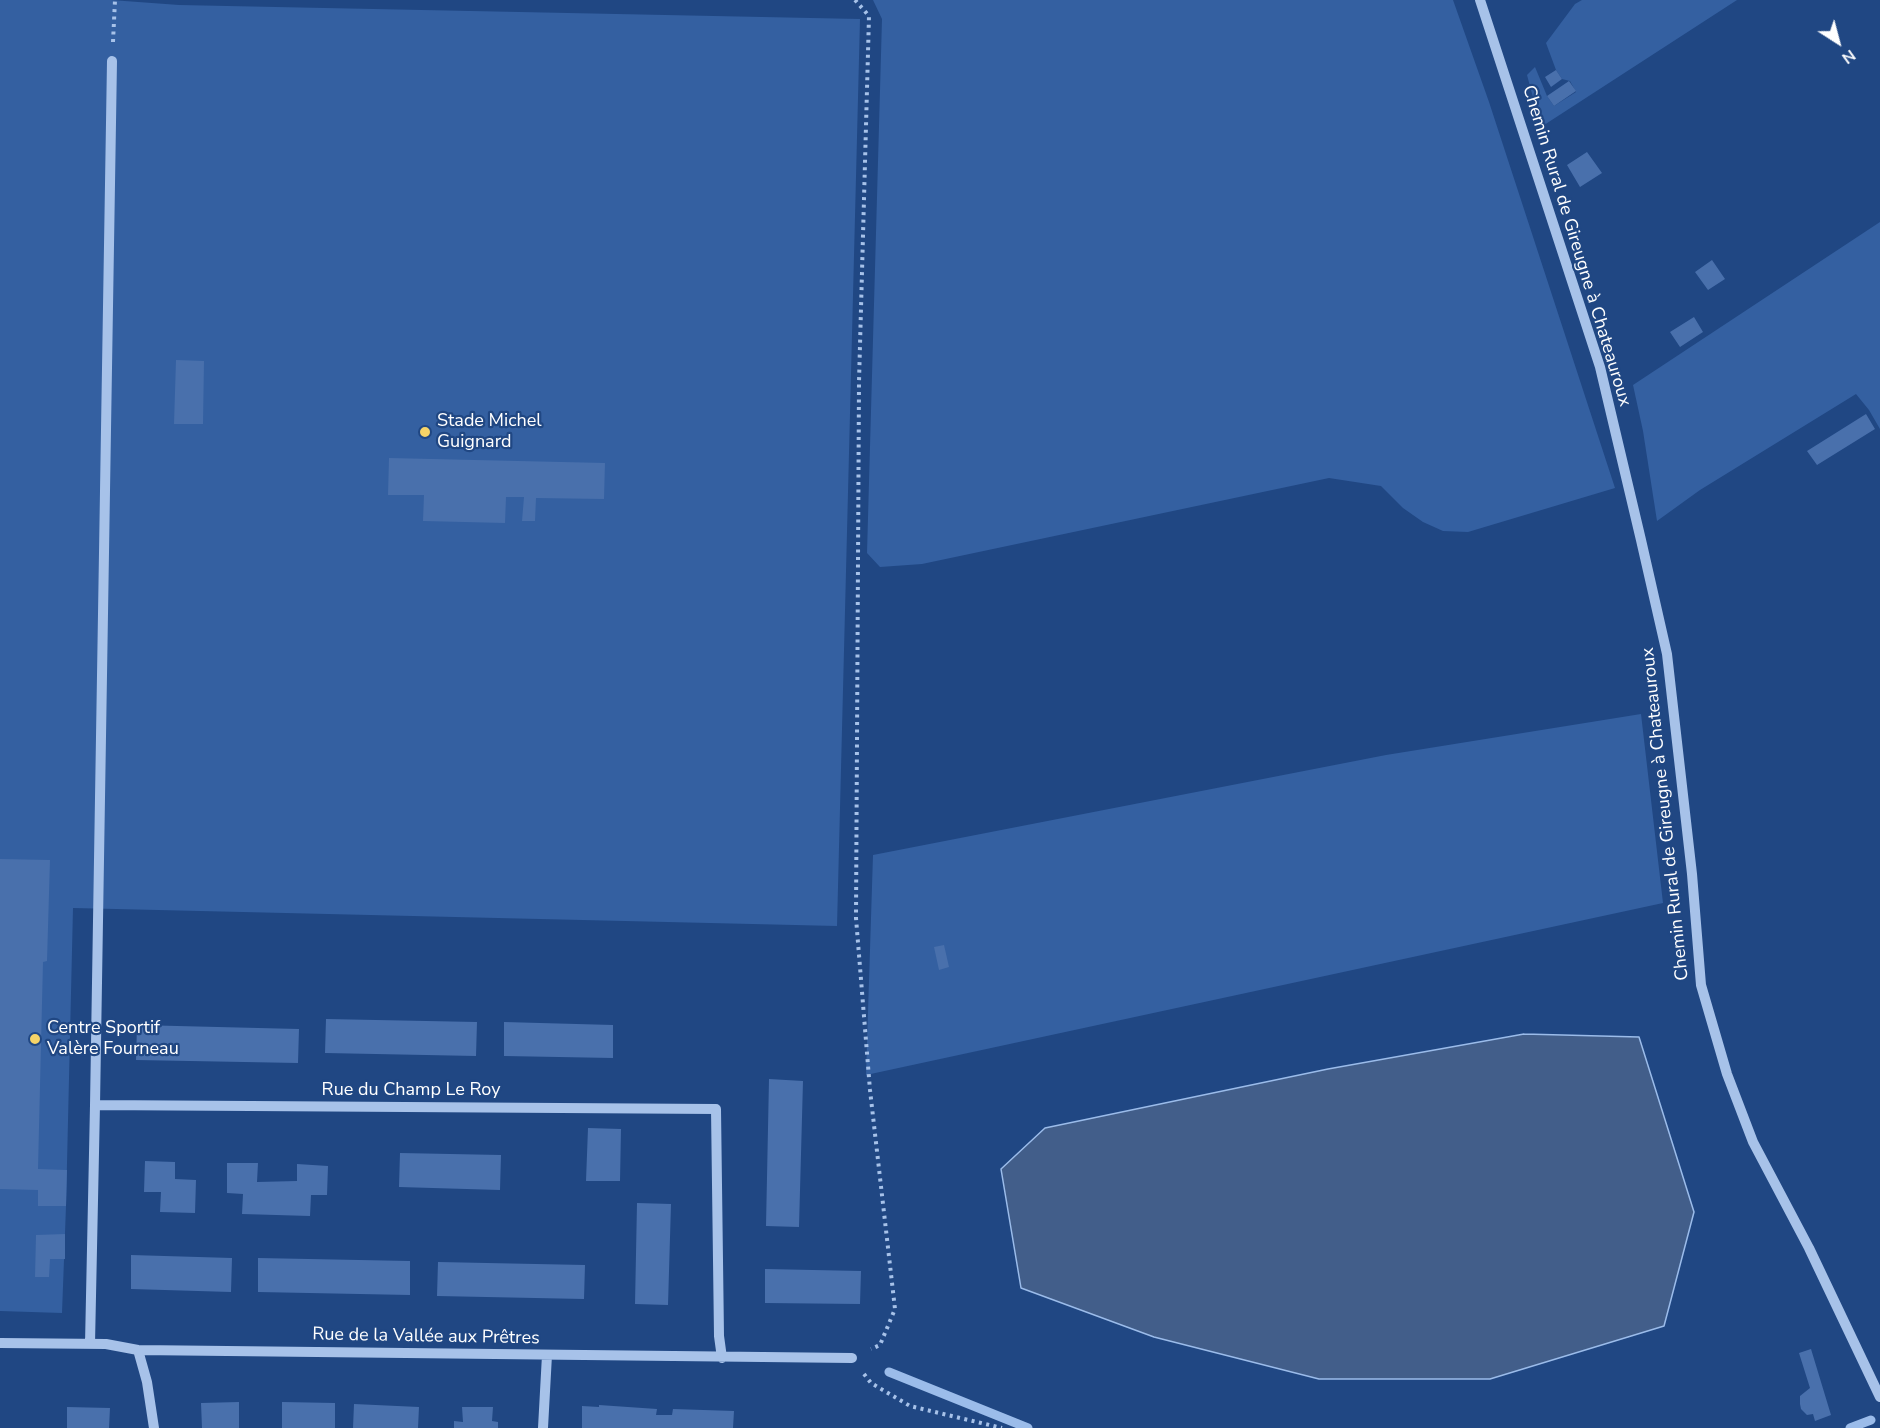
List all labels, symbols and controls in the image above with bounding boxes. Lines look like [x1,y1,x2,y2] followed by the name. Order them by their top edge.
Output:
[1808,12,1868,72] north arrow
[1837,44,1860,69] text: N
[1517,83,1635,409] street label: Chemin Rural de Gireugne à Chateauroux
[437,411,542,454] place label: Stade Michel Guignard
[418,425,432,439] marker: Stade Michel Guignard
[1638,646,1694,982] street label: Chemin Rural de Gireugne à Chateauroux
[47,1018,179,1060] place label: Centre Sportif Valère Fourneau
[28,1032,42,1046] marker: Centre Sportif Valère Fourneau
[322,1080,500,1102] street label: Rue du Champ Le Roy
[312,1324,540,1350] street label: Rue de la Vallée aux Prêtres

